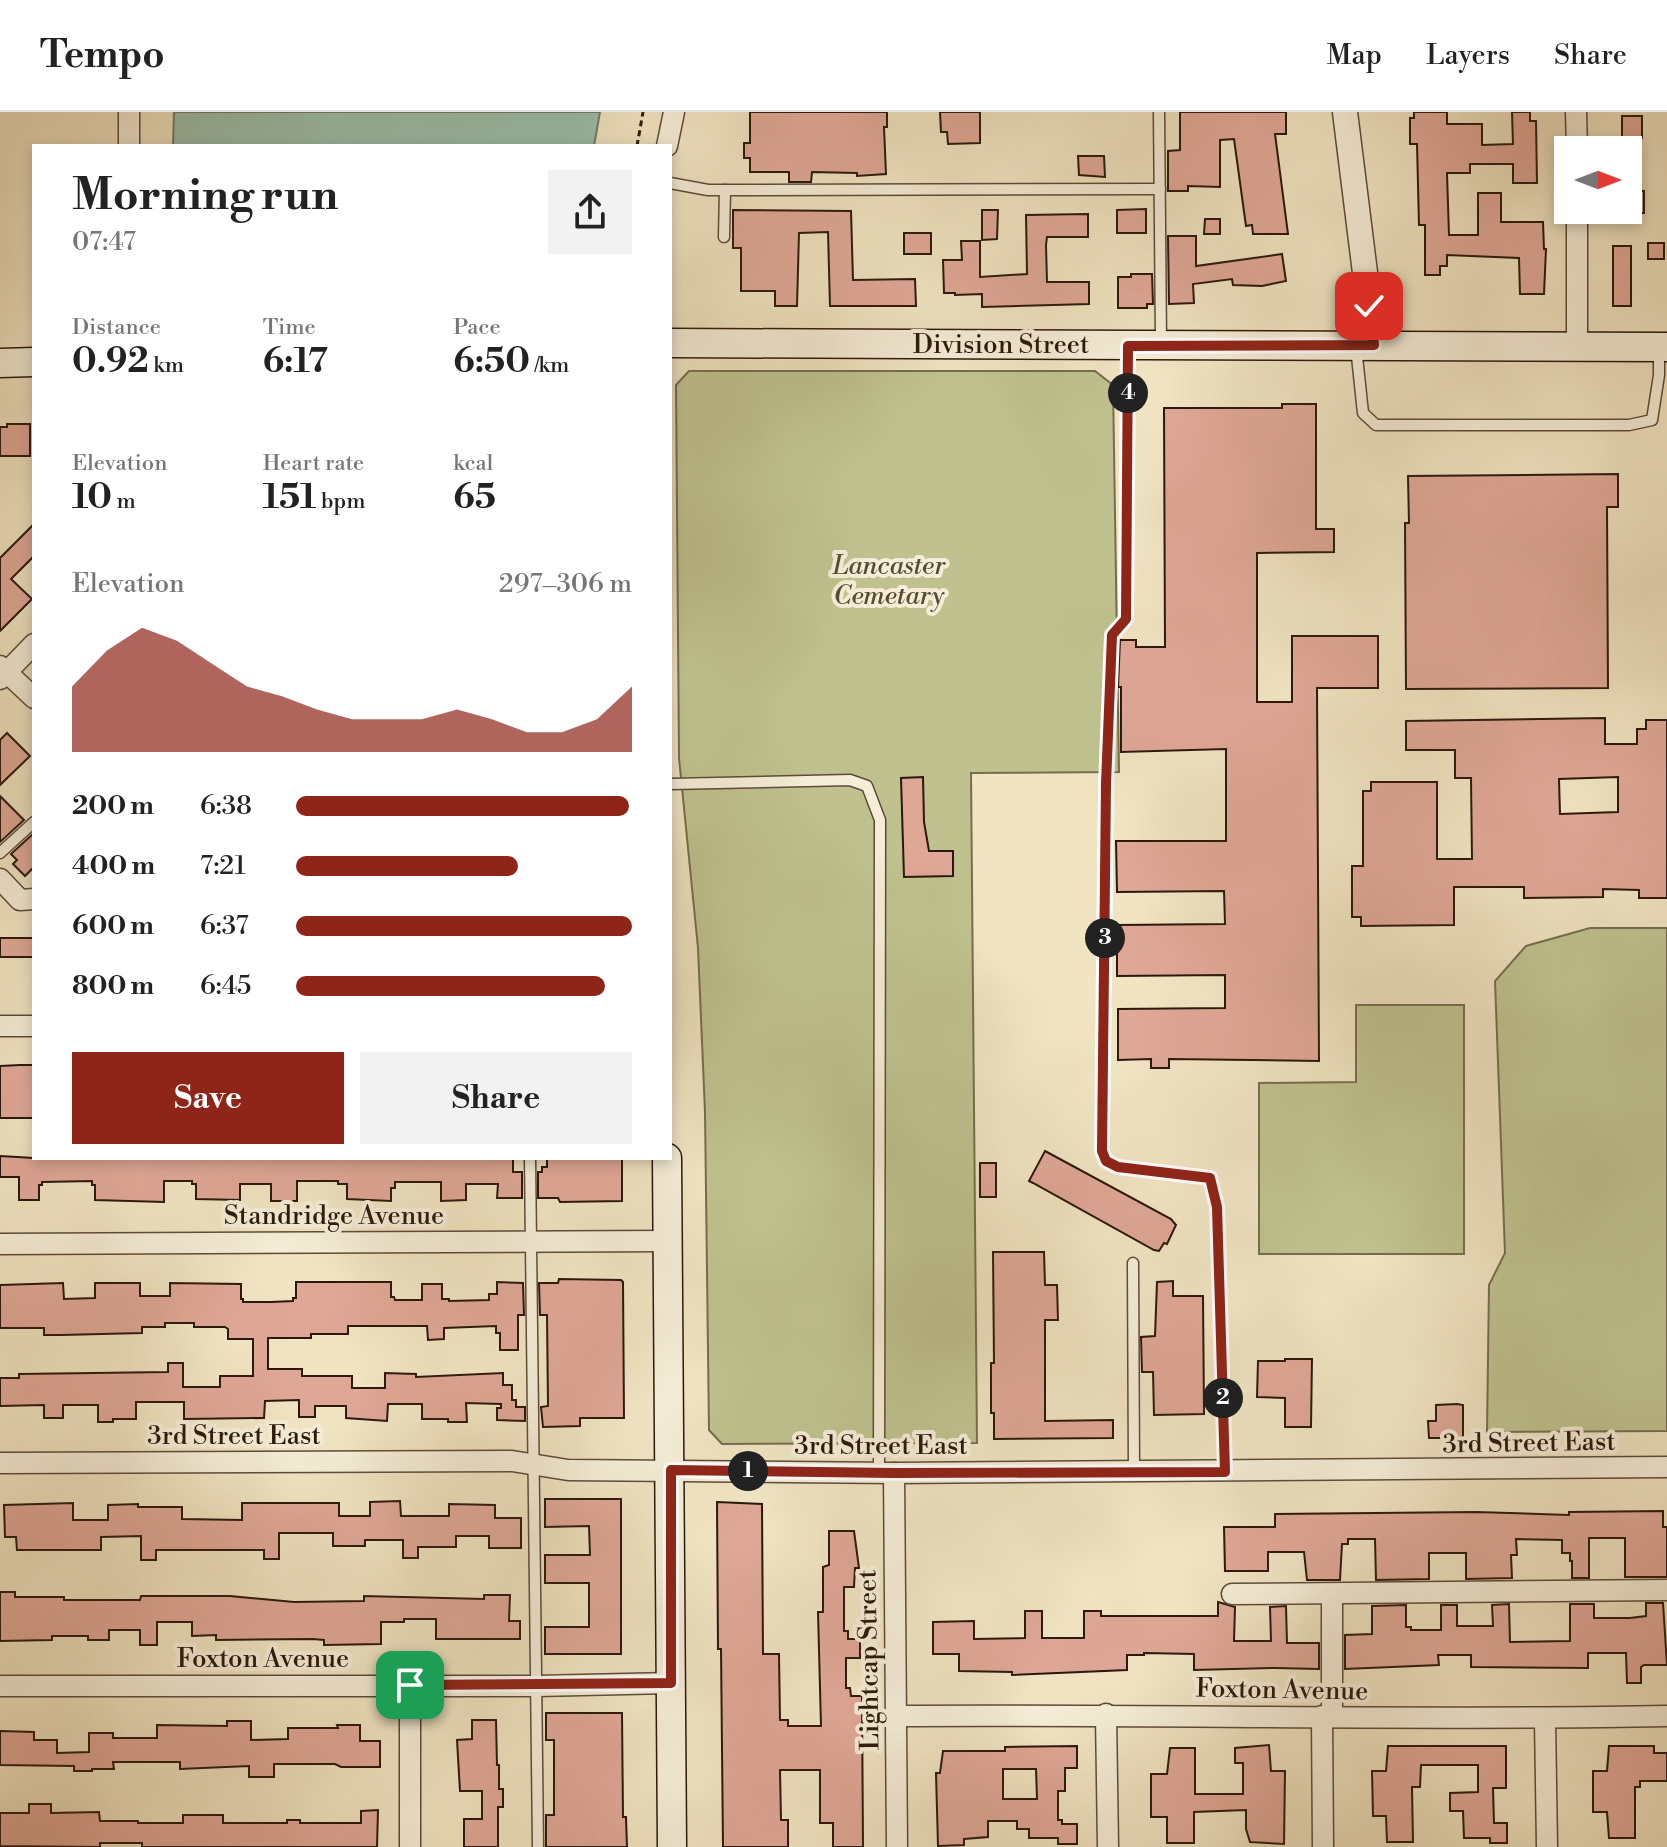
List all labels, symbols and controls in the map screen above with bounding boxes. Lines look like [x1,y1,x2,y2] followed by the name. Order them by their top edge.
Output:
[40,32,165,79] text: Tempo
[1327,38,1382,73] text: Map
[1426,38,1510,73] text: Layers
[1554,38,1627,73] text: Share
[1554,136,1642,224] north arrow
[1554,136,1642,224] map controls
[72,168,338,223] text: Morning run
[548,170,632,254] button: share
[72,226,136,258] text: 07:47
[1335,272,1403,340] pin
[1347,284,1391,328] icon: check
[72,314,161,341] text: Distance
[263,314,316,341] text: Time
[453,314,501,341] text: Pace
[913,329,1089,361] street label: Division Street
[72,341,149,383] text: 0.92
[263,341,328,383] text: 6:17
[453,341,530,383] text: 6:50
[149,352,184,379] text: km
[530,352,569,379] text: /km
[1108,373,1148,413] pin: 4
[1121,379,1135,406] text: 4
[72,450,167,477] text: Elevation
[263,450,364,477] text: Heart rate
[453,450,493,477] text: kcal
[72,477,112,519] text: 10
[263,477,316,519] text: 151
[453,477,496,519] text: 65
[112,488,136,515] text: m
[316,488,365,515] text: bpm
[832,550,946,612] park label: Lancaster Cemetary
[72,568,185,600] text: Elevation
[499,568,632,600] text: 297–306 m
[72,790,154,822] text: 200 m
[200,790,252,822] text: 6:38
[72,850,155,882] text: 400 m
[200,850,246,882] text: 7:21
[72,910,154,942] text: 600 m
[200,910,249,942] text: 6:37
[1085,918,1125,958] pin: 3
[1098,924,1112,951] text: 3
[72,970,154,1002] text: 800 m
[200,970,251,1002] text: 6:45
[72,1052,344,1144] button: Save
[360,1052,632,1144] button: Share
[224,1200,444,1232] street label: Standridge Avenue
[1203,1378,1243,1418] pin: 2
[1216,1384,1230,1411] text: 2
[147,1420,321,1452] street label: 3rd Street East
[1442,1425,1616,1461] street label: 3rd Street East
[794,1430,968,1462] street label: 3rd Street East
[728,1451,768,1491] pin: 1
[743,1457,753,1484] text: 1
[851,1569,887,1751] street label: Lightcap Street
[177,1643,349,1675] street label: Foxton Avenue
[376,1651,444,1719] pin
[388,1663,432,1707] icon: arrive
[1195,1672,1369,1708] street label: Foxton Avenue

